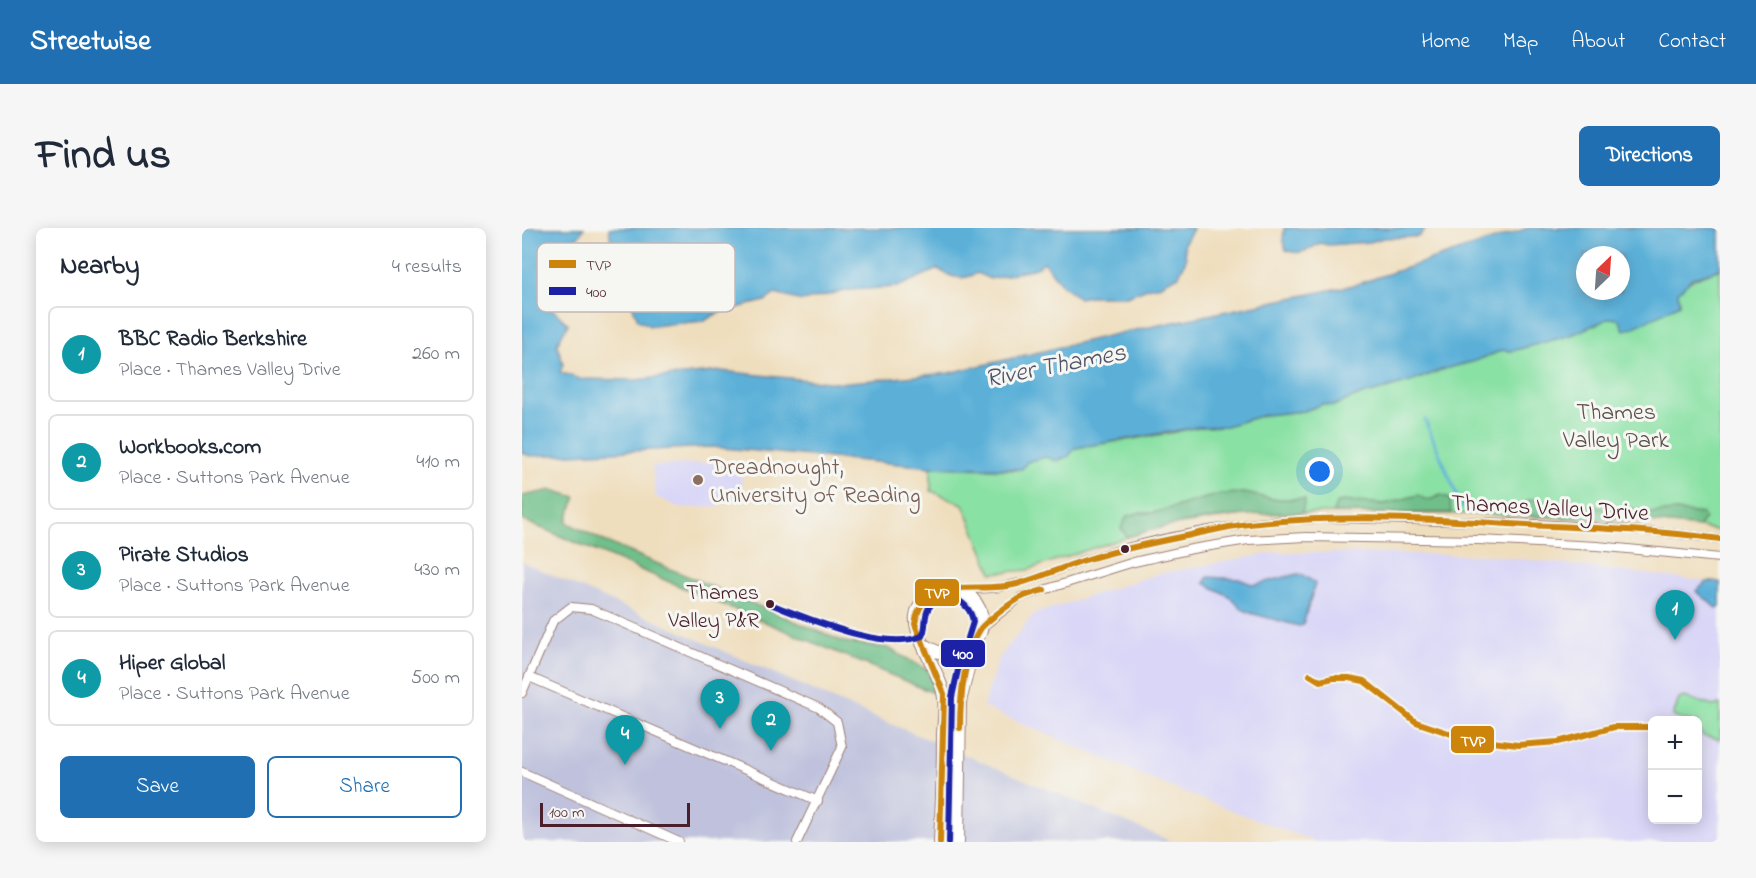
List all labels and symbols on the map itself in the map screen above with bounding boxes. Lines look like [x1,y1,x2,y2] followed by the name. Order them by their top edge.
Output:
[537,243,735,312] legend
[1576,246,1630,300] north arrow
[586,254,612,278] text: TVP
[586,281,607,305] text: 400
[982,335,1130,399] water label: River Thames
[1562,396,1669,460] park label: Thames Valley Park
[709,451,920,515] place label: Dreadnought, University of Reading
[1305,457,1334,486] your location
[691,473,705,487] marker: Dreadnought, University of Reading
[1450,487,1650,533] street label: Thames Valley Drive
[1119,543,1131,555] unlabelled marker
[667,578,760,639] place label: Thames Valley P&R
[914,578,960,607] line badge: TVP
[925,582,950,606] text: TVP
[1656,590,1694,640] pin: 1
[764,598,776,610] marker: Thames Valley P&R
[940,639,986,668] line badge: 400
[952,643,973,667] text: 400
[700,680,740,729] pin: 3
[752,702,790,751] pin: 2
[606,716,644,765] pin: 4
[1450,725,1495,754] line badge: TVP
[1461,730,1486,754] text: TVP
[540,800,690,828] scale bar

